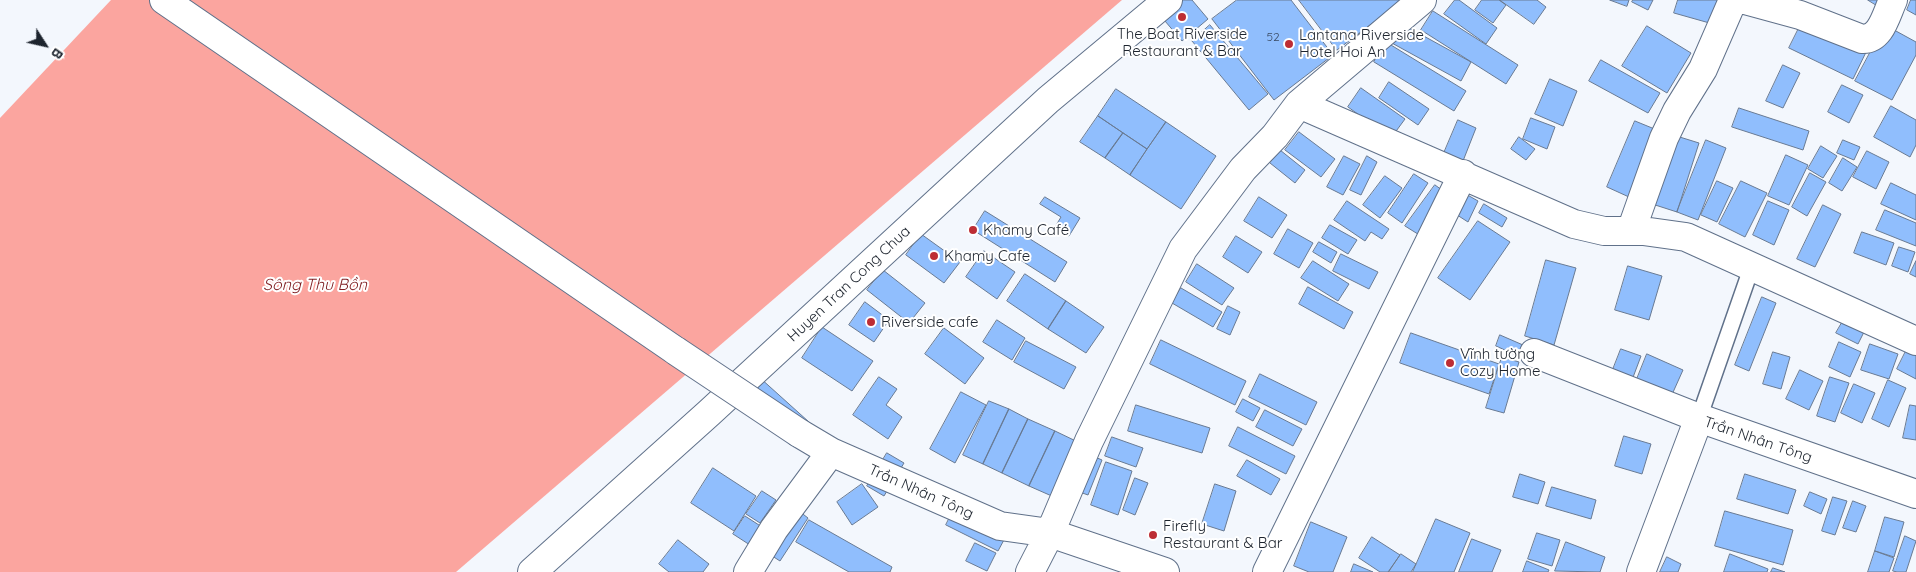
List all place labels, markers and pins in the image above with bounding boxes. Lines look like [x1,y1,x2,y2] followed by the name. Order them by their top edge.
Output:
[1176,11,1188,23] marker: The Boat Riverside Restaurant & Bar
[1117,25,1247,60] place label: The Boat Riverside Restaurant & Bar
[1299,26,1424,61] place label: Lantana Riverside Hotel Hoi An
[1283,38,1295,50] marker: Lantana Riverside Hotel Hoi An
[983,221,1069,239] place label: Khamy Café
[967,224,979,236] marker: Khamy Café
[944,247,1030,265] place label: Khamy Cafe
[928,250,940,262] marker: Khamy Cafe
[881,313,978,331] place label: Riverside cafe
[865,316,877,328] marker: Riverside cafe
[1460,345,1541,380] place label: Vĩnh tường Cozy Home
[1444,357,1456,369] marker: Vĩnh tường Cozy Home
[1163,517,1282,552] place label: Firefly Restaurant & Bar
[1147,529,1159,541] marker: Firefly Restaurant & Bar

